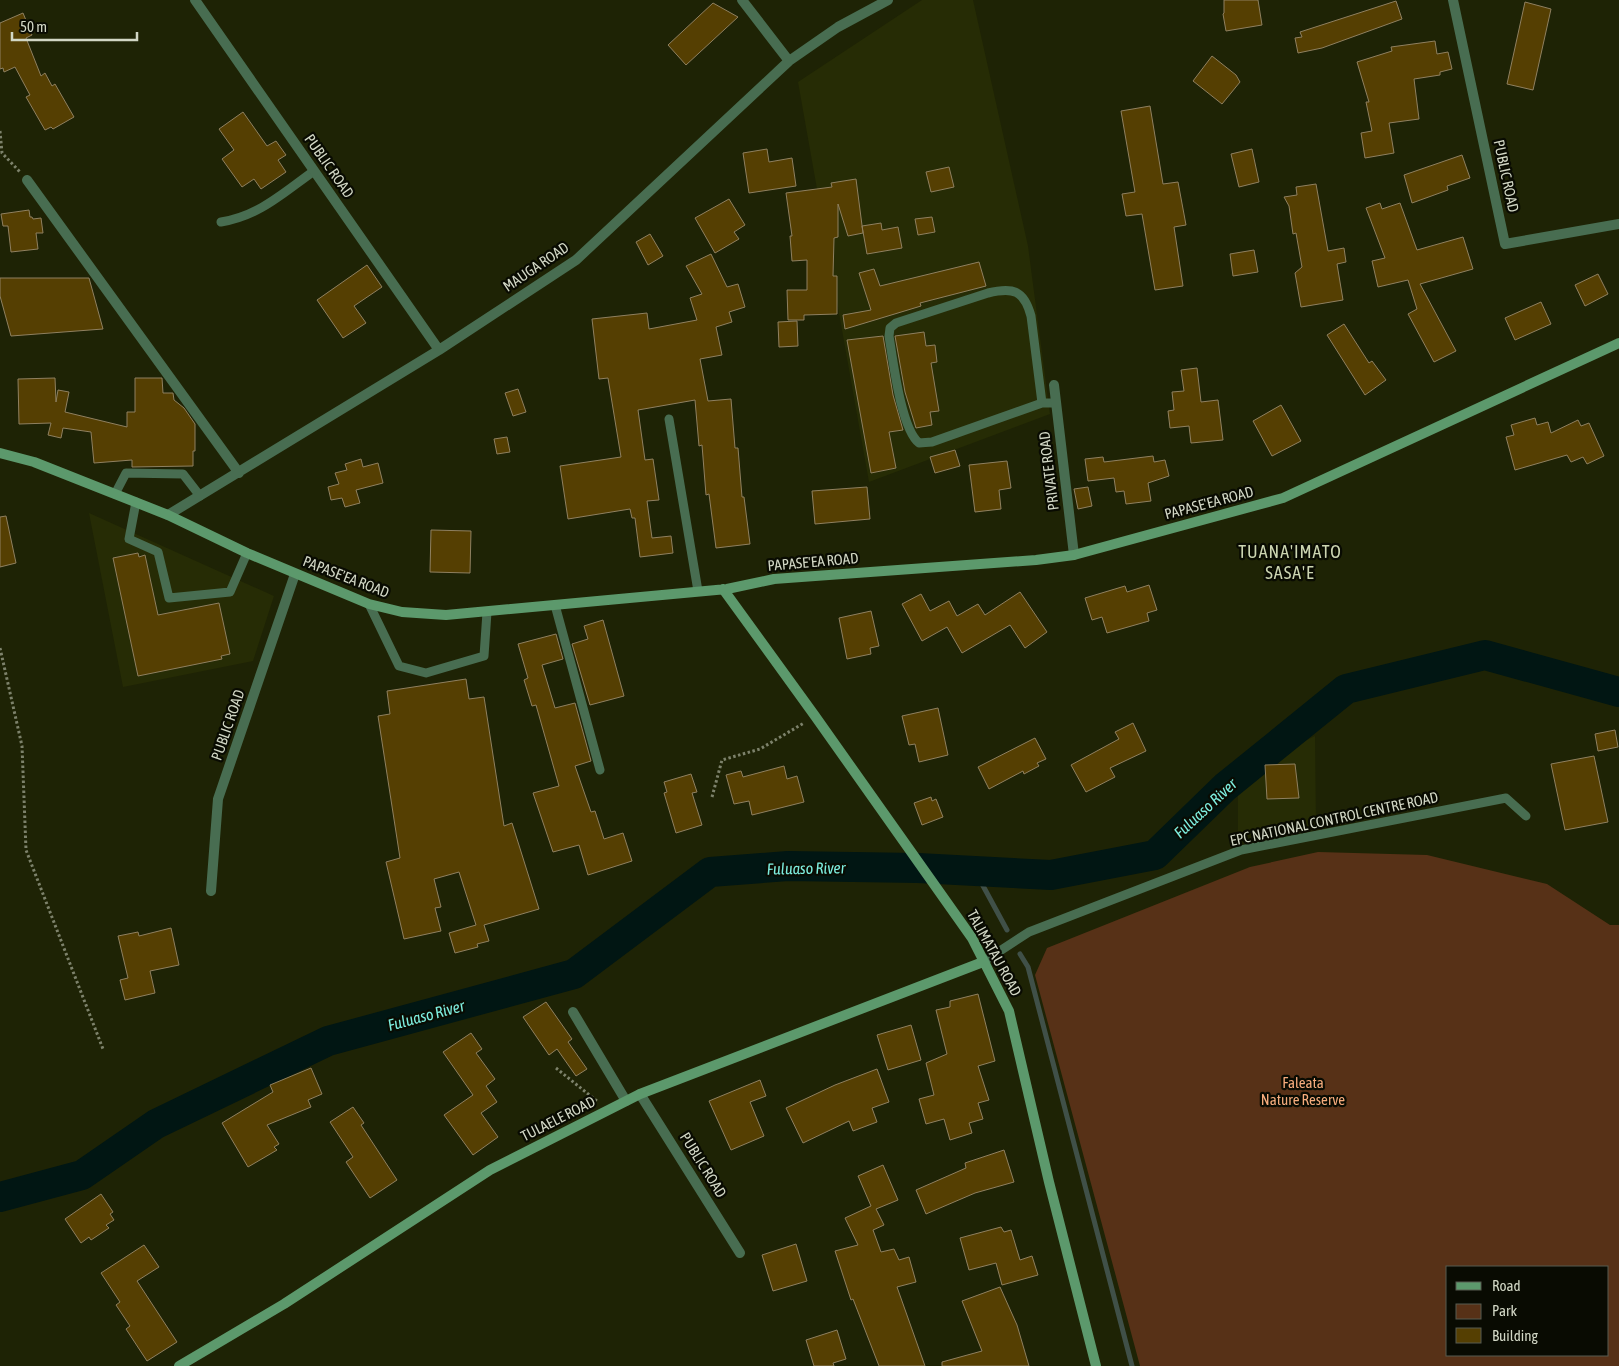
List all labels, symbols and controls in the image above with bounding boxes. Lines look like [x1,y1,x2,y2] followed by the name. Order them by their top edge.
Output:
[12,10,138,42] scale bar
[20,18,47,35] text: 50 m
[301,131,357,201] street label: PUBLIC ROAD
[1491,138,1522,214] street label: PUBLIC ROAD
[500,238,572,295] street label: MAUGA ROAD
[1035,431,1062,511] street label: PRIVATE ROAD
[1163,483,1255,523] street label: PAPASE'EA ROAD
[1238,541,1342,583] district label: TUANA'IMATO SASA'E
[767,549,859,574] street label: PAPASE'EA ROAD
[301,552,392,601] street label: PAPASE'EA ROAD
[208,687,248,762] street label: PUBLIC ROAD
[1170,774,1241,841] water label: Fuluaso River
[1228,788,1440,849] street label: EPC NATIONAL CONTROL CENTRE ROAD
[766,858,847,878] water label: Fuluaso River
[964,907,1025,999] street label: TALIMATAU ROAD
[386,996,468,1034] water label: Fuluaso River
[1261,1074,1345,1108] park label: Faleata Nature Reserve
[518,1093,598,1145] street label: TULAELE ROAD
[677,1129,730,1200] street label: PUBLIC ROAD
[1446,1266,1609,1356] legend
[1492,1277,1521,1294] text: Road
[1492,1302,1517,1319] text: Park
[1492,1327,1538,1344] text: Building

